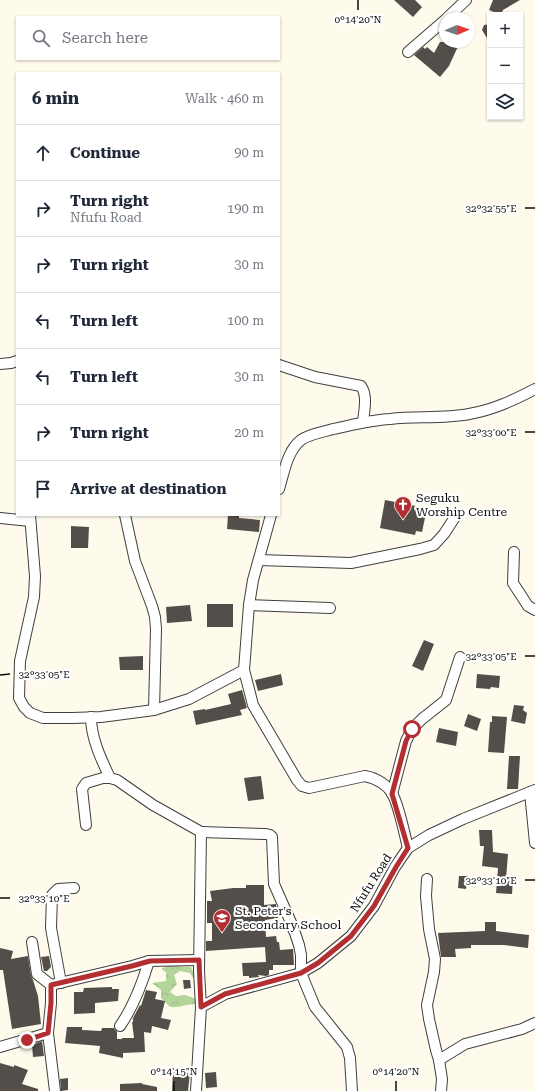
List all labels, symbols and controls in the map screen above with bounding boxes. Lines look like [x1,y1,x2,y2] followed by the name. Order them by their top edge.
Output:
[439,12,475,48] north arrow
[487,12,523,120] map controls
[487,12,523,48] button: +
[334,14,382,25] text: 0°14'20"N
[16,16,280,60] search box
[30,27,52,49] icon: search
[62,29,148,47] text: Search here
[487,48,523,84] button: −
[487,84,523,120] button: layers
[32,88,79,108] text: 6 min
[185,91,264,106] text: Walk · 460 m
[32,142,54,164] icon: ahead
[70,144,140,162] text: Continue
[234,145,264,160] text: 90 m
[70,192,149,210] text: Turn right
[32,198,54,220] icon: right
[227,201,264,216] text: 190 m
[465,203,517,214] text: 32°32'55"E
[70,210,142,225] text: Nfufu Road
[32,254,54,276] icon: right
[70,256,149,274] text: Turn right
[234,257,264,272] text: 30 m
[32,310,54,332] icon: left
[70,312,138,330] text: Turn left
[227,313,264,328] text: 100 m
[32,366,54,388] icon: left
[70,368,138,386] text: Turn left
[234,369,264,384] text: 30 m
[32,422,54,444] icon: right
[70,424,149,442] text: Turn right
[234,425,264,440] text: 20 m
[465,427,517,438] text: 32°33'00"E
[32,478,54,500] icon: arrive
[70,480,226,498] text: Arrive at destination
[416,491,507,519] place label: Seguku Worship Centre
[393,495,413,520] church icon: Seguku Worship Centre
[465,651,517,662] text: 32°33'05"E
[18,669,70,680] text: 32°33'05"E
[403,720,421,738] route start
[347,851,395,915] street label: Nfufu Road
[465,875,517,886] text: 32°33'10"E
[18,893,70,904] text: 32°33'10"E
[235,904,341,932] place label: St. Peter's Secondary School
[212,908,232,933] school or university icon: St. Peter's Secondary School
[18,1031,36,1049] route end
[150,1066,198,1077] text: 0°14'15"N
[372,1066,420,1077] text: 0°14'20"N

